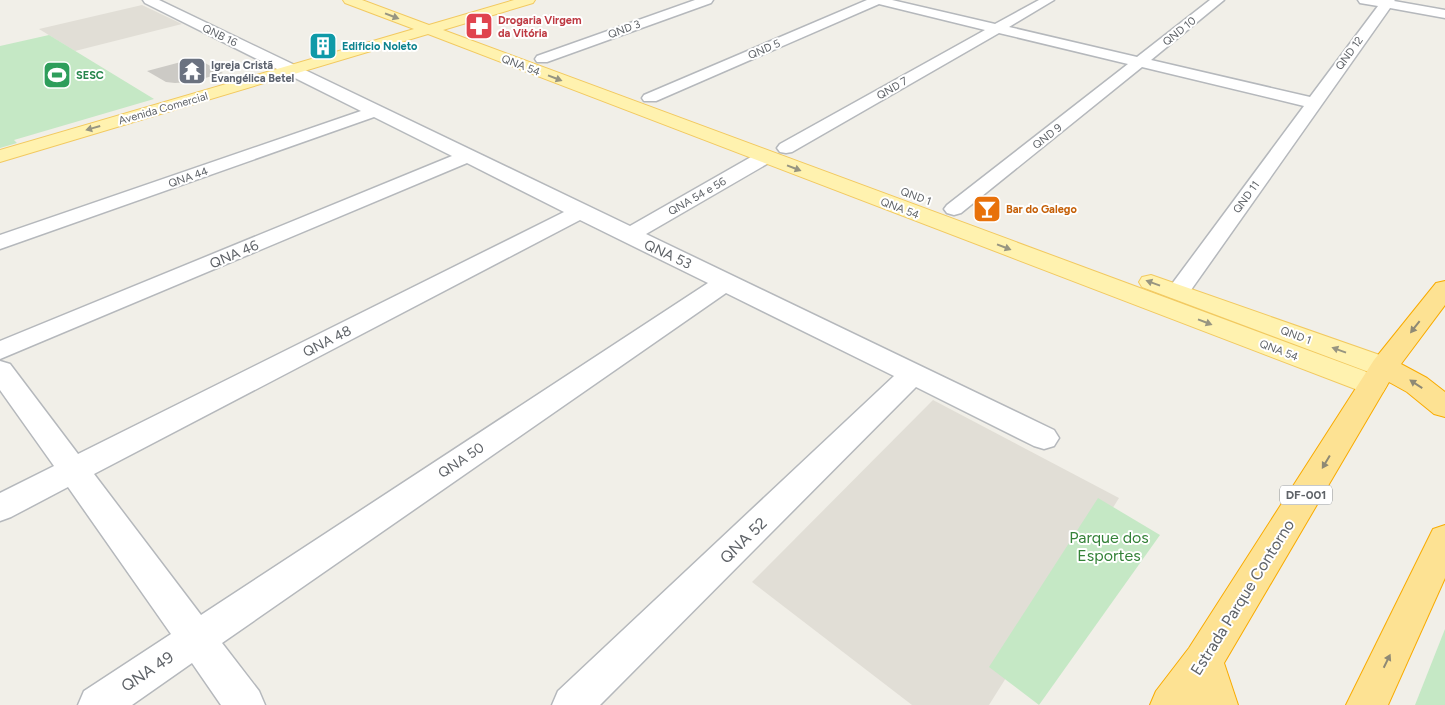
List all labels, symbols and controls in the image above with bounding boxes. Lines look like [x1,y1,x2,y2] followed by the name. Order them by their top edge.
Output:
[464,11,494,41] pharmacy icon: Drogaria Virgem da Vitória
[384,13,399,20] one-way arrow
[498,14,582,40] place label: Drogaria Virgem da Vitória
[1160,14,1199,49] street label: QND 10
[606,18,642,41] street label: QND 3
[200,21,239,49] street label: QNB 16
[308,31,338,61] building icon: Edificio Noleto
[1333,34,1366,73] street label: QND 12
[746,37,782,62] street label: QND 5
[342,40,418,53] place label: Edificio Noleto
[500,52,542,79] street label: QNA 54
[177,56,207,86] temple icon: Igreja Cristã Evangélica Betel
[211,59,295,85] place label: Igreja Cristã Evangélica Betel
[42,60,72,90] sports icon: SESC
[76,69,104,82] place label: SESC
[548,74,563,82] one-way arrow
[875,74,910,102] street label: QND 7
[117,90,209,127] street label: Avenida Comercial
[1030,121,1065,152] street label: QND 9
[86,125,101,133] one-way arrow
[167,165,210,190] street label: QNA 44
[787,165,802,172] one-way arrow
[666,175,728,218] street label: QNA 54 e 56
[1230,179,1262,216] street label: QND 11
[899,185,933,208] street label: QND 1
[972,194,1002,224] bar icon: Bar do Galego
[879,195,921,222] street label: QNA 54
[1006,203,1077,216] place label: Bar do Galego
[641,236,694,273] street label: QNA 53
[207,237,261,272] street label: QNA 46
[996,244,1011,251] one-way arrow
[1145,279,1160,287] one-way arrow
[1198,318,1213,326] one-way arrow
[1410,320,1421,333] one-way arrow
[300,322,354,361] street label: QNA 48
[1279,324,1313,347] street label: QND 1
[1258,337,1300,364] street label: QNA 54
[1331,346,1346,353] one-way arrow
[1410,380,1423,389] one-way arrow
[435,439,487,482] street label: QNA 50
[1321,456,1330,469] one-way arrow
[1280,486,1332,504] road number: DF-001
[716,513,771,567] street label: QNA 52
[1187,516,1298,679] street label: Estrada Parque Contorno
[1069,528,1149,565] park label: Parque dos Esportes
[118,647,177,696] street label: QNA 49
[1383,653,1391,668] one-way arrow

